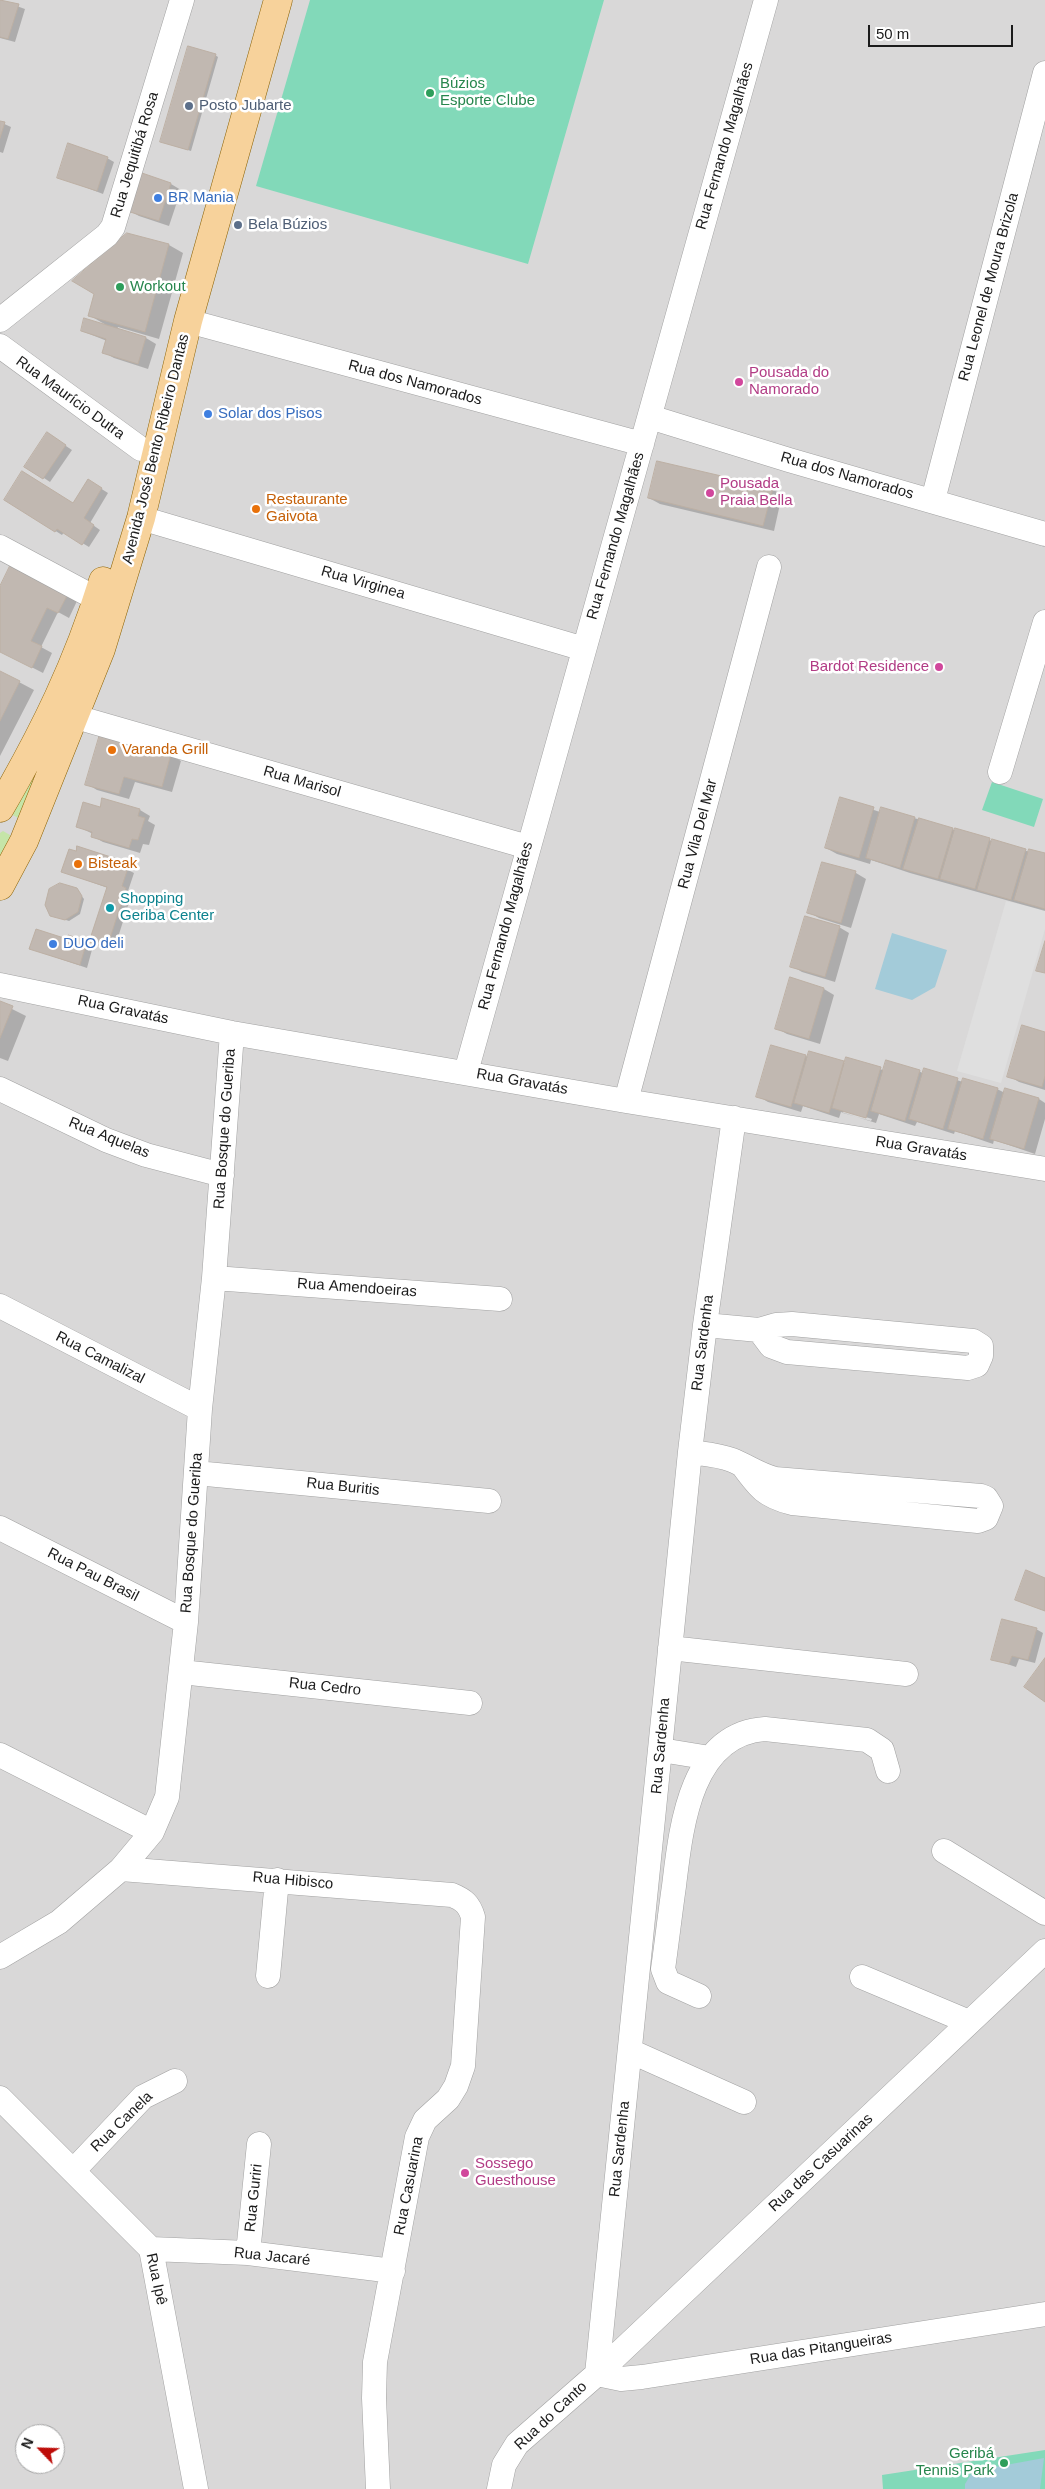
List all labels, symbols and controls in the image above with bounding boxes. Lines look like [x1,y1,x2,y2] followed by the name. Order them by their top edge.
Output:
[870,15,1015,47] scale bar
[876,25,909,42] text: 50 m
[692,60,758,232] street label: Rua Fernando Magalhães
[440,75,535,110] place label: Búzios Esporte Clube
[424,87,436,99] marker: Búzios Esporte Clube
[107,90,163,220] street label: Rua Jequitibá Rosa
[199,97,292,115] place label: Posto Jubarte
[183,100,195,112] marker: Posto Jubarte
[168,189,234,207] place label: BR Mania
[955,191,1023,383] street label: Rua Leonel de Moura Brizola
[152,192,164,204] marker: BR Mania
[248,216,327,234] place label: Bela Búzios
[232,219,244,231] marker: Bela Búzios
[130,278,186,296] place label: Workout
[114,281,126,293] marker: Workout
[119,332,193,566] street label: Avenida José Bento Ribeiro Dantas
[12,352,128,444] street label: Rua Maurício Dutra
[346,357,484,409] street label: Rua dos Namorados
[749,364,829,399] place label: Pousada do Namorado
[733,376,745,388] marker: Pousada do Namorado
[218,405,322,423] place label: Solar dos Pisos
[202,408,214,420] marker: Solar dos Pisos
[778,448,916,504] street label: Rua dos Namorados
[583,450,649,622] street label: Rua Fernando Magalhães
[720,475,793,510] place label: Pousada Praia Bella
[704,487,716,499] marker: Pousada Praia Bella
[266,491,348,526] place label: Restaurante Gaivota
[250,503,262,515] marker: Restaurante Gaivota
[319,562,407,604] street label: Rua Virginea
[810,658,929,676] place label: Bardot Residence
[933,661,945,673] marker: Bardot Residence
[122,741,208,759] place label: Varanda Grill
[106,744,118,756] marker: Varanda Grill
[261,762,343,802] street label: Rua Marisol
[675,777,721,891] street label: Rua Vila Del Mar
[475,840,537,1012] street label: Rua Fernando Magalhães
[88,855,137,873] place label: Bisteak
[72,858,84,870] marker: Bisteak
[120,890,214,925] place label: Shopping Geriba Center
[104,902,116,914] marker: Shopping Geriba Center
[63,935,124,953] place label: DUO deli
[47,938,59,950] marker: DUO deli
[76,992,170,1028] street label: Rua Gravatás
[210,1048,240,1210] street label: Rua Bosque do Gueriba
[475,1065,569,1099] street label: Rua Gravatás
[66,1114,152,1162] street label: Rua Aquelas
[874,1133,968,1165] street label: Rua Gravatás
[296,1275,418,1301] street label: Rua Amendoeiras
[688,1294,718,1392] street label: Rua Sardenha
[52,1328,148,1388] street label: Rua Camalizal
[177,1452,207,1614] street label: Rua Bosque do Gueriba
[306,1474,380,1500] street label: Rua Buritis
[44,1544,142,1606] street label: Rua Pau Brasil
[288,1674,362,1700] street label: Rua Cedro
[648,1697,674,1795] street label: Rua Sardenha
[252,1869,334,1893] street label: Rua Hibisco
[87,2088,157,2156] street label: Rua Canela
[606,2100,634,2198] street label: Rua Sardenha
[765,2110,877,2216] street label: Rua das Casuarinas
[391,2135,427,2237] street label: Rua Casuarina
[475,2155,556,2190] place label: Sossego Guesthouse
[241,2163,267,2233] street label: Rua Guriri
[459,2167,471,2179] marker: Sossego Guesthouse
[233,2244,311,2270] street label: Rua Jacaré
[142,2251,170,2307] street label: Rua Ipê
[749,2329,893,2369] street label: Rua das Pitangueiras
[511,2378,591,2454] street label: Rua do Canto
[15,2424,65,2474] north arrow
[18,2435,37,2451] text: N
[916,2445,994,2480] place label: Geribá Tennis Park
[998,2457,1010,2469] marker: Geribá Tennis Park

